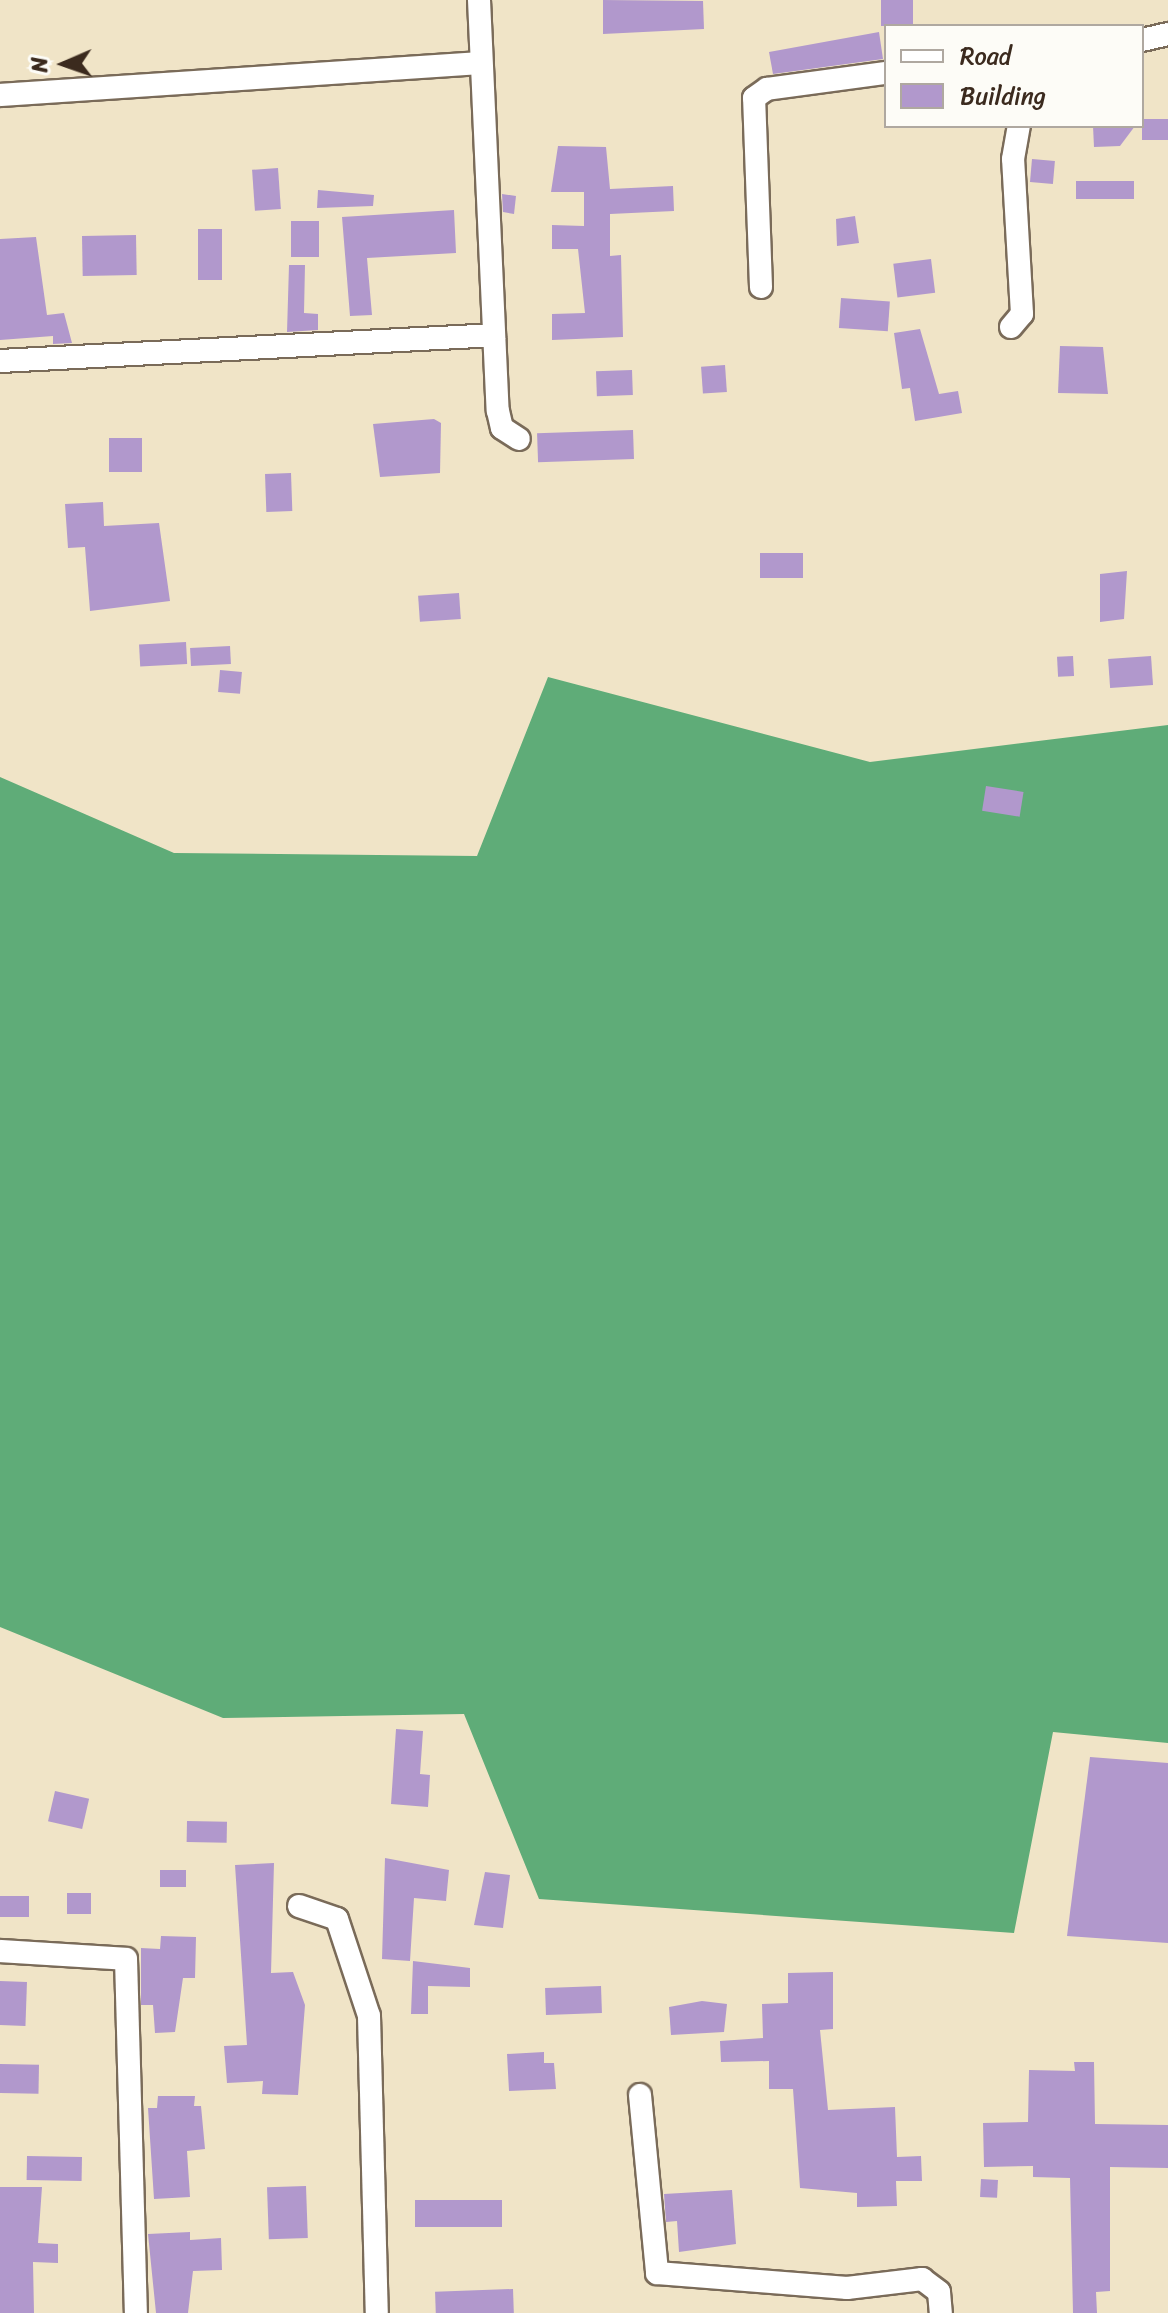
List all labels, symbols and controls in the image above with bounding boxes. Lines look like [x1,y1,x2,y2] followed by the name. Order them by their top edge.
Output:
[24,24,104,104] north arrow
[884,24,1144,128] legend
[960,35,1011,77] text: Road
[20,57,59,73] text: N
[960,75,1046,117] text: Building

